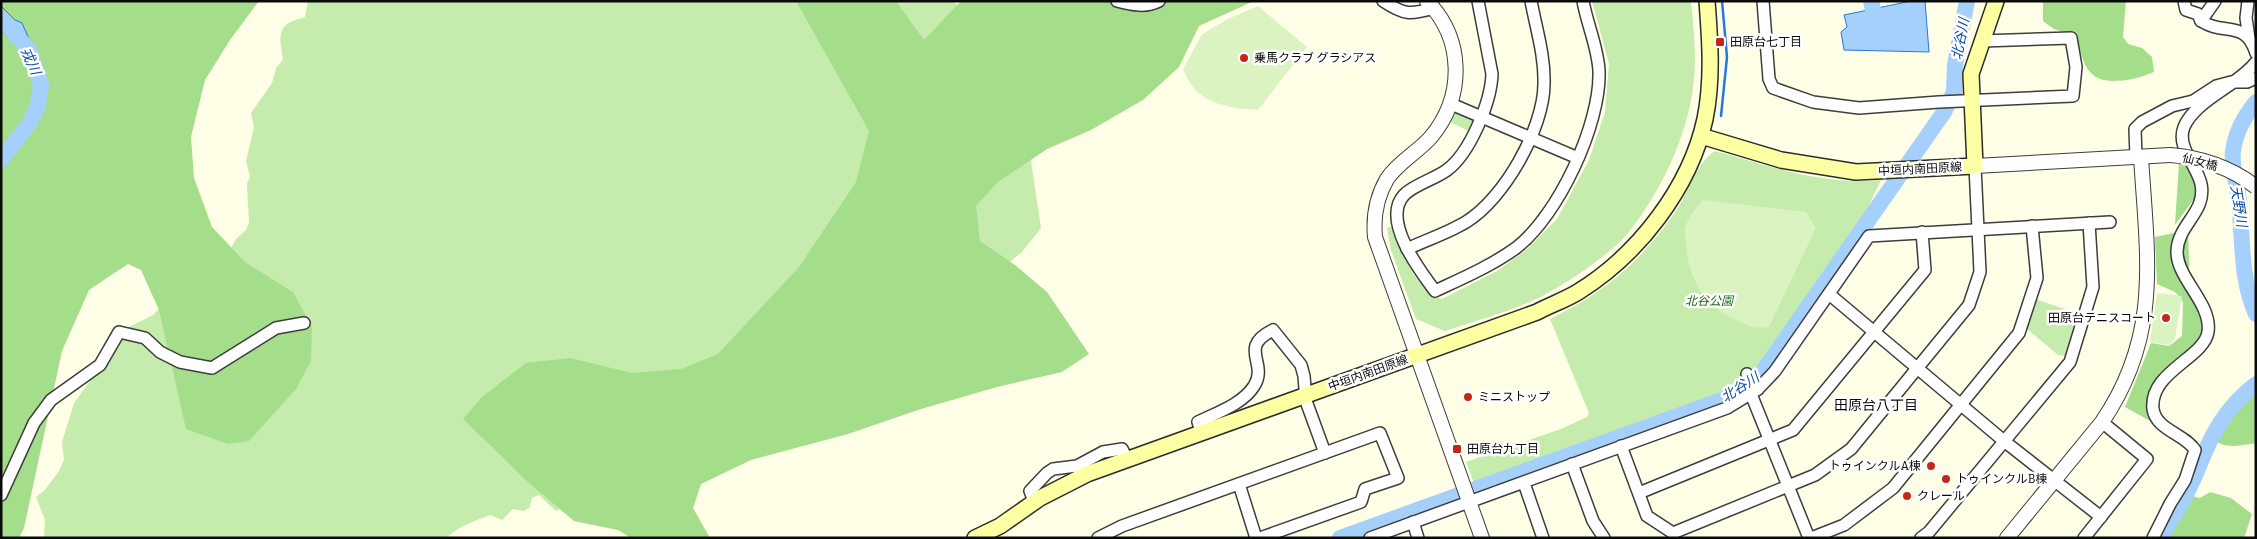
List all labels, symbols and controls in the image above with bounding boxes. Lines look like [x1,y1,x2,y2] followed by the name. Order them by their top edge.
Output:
[1948,15,1973,61] water label: 北谷川
[1730,35,1802,49] place label: 田原台七丁目
[1714,36,1726,48] marker: 田原台七丁目
[17,45,45,79] water label: 戎川
[1254,51,1376,65] place label: 乗馬クラブ グラシアス
[1238,52,1250,64] marker: 乗馬クラブ グラシアス
[2181,151,2219,173] street label: 仙女橋
[1878,160,1962,178] street label: 中垣内南田原線
[2227,184,2250,230] water label: 天野川
[1685,294,1735,308] park label: 北谷公園
[2048,311,2156,325] place label: 田原台テニスコート
[2160,312,2172,324] marker: 田原台テニスコート
[1326,352,1410,394] street label: 中垣内南田原線
[1718,368,1764,406] water label: 北谷川
[1478,390,1550,404] place label: ミニストップ
[1462,391,1474,403] marker: ミニストップ
[1834,397,1918,414] district label: 田原台八丁目
[1467,442,1539,456] place label: 田原台九丁目
[1451,443,1463,455] marker: 田原台九丁目
[1829,459,1921,473] place label: トゥインクルA棟
[1925,460,1937,472] marker: トゥインクルA棟
[1956,472,2047,486] place label: トゥインクルB棟
[1940,473,1952,485] marker: トゥインクルB棟
[1917,489,1965,503] place label: クレール
[1901,490,1913,502] marker: クレール

